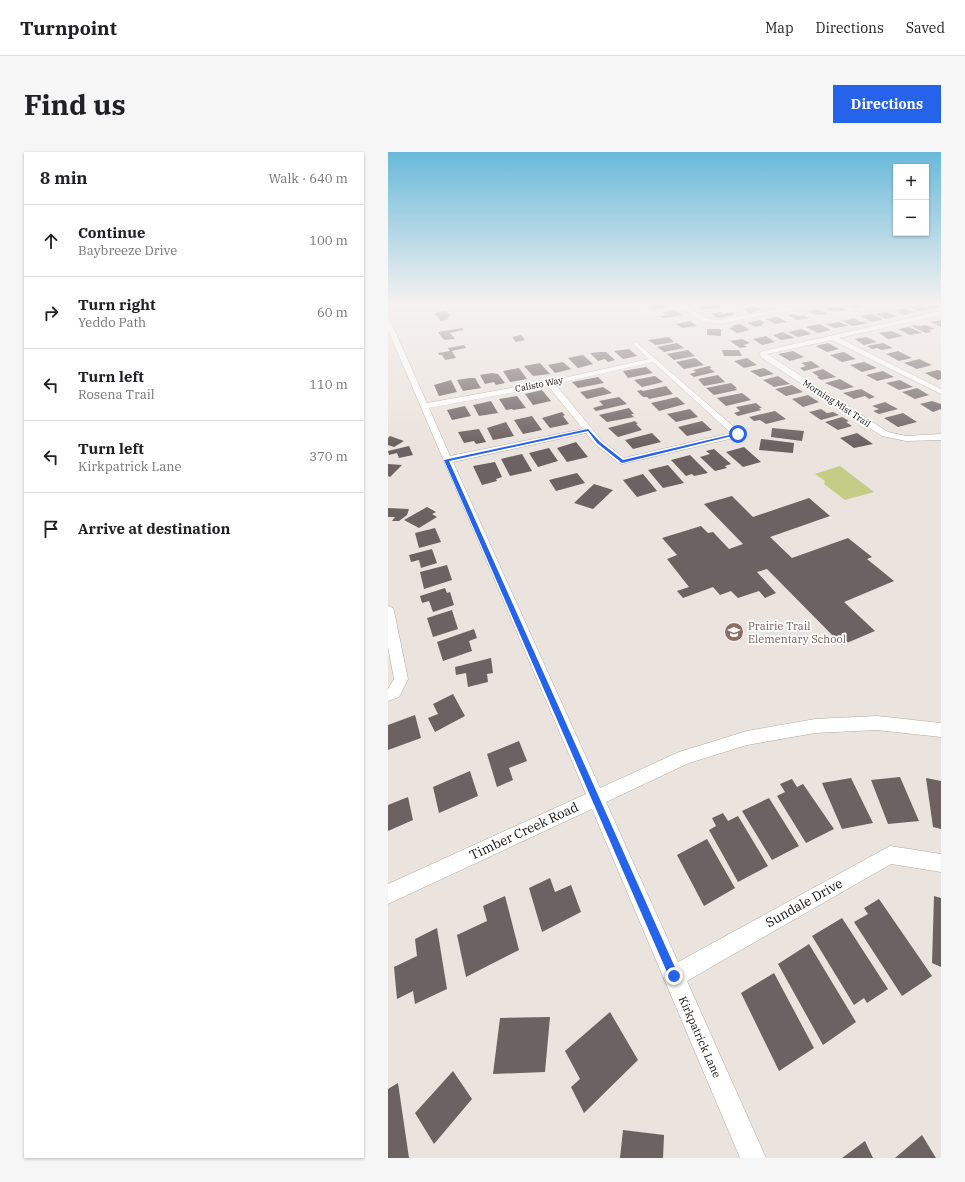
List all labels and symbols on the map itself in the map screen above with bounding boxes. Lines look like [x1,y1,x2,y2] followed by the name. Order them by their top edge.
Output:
[514,374,564,394] street label: Calisto Way
[801,377,873,429] street label: Morning Mist Trail
[729,425,747,443] route start
[748,619,846,646] place label: Prairie Trail Elementary School
[723,621,745,643] school or university icon: Prairie Trail Elementary School
[467,798,581,864] street label: Timber Creek Road
[762,875,846,931] street label: Sundale Drive
[665,967,683,985] route end
[676,994,724,1080] street label: Kirkpatrick Lane

